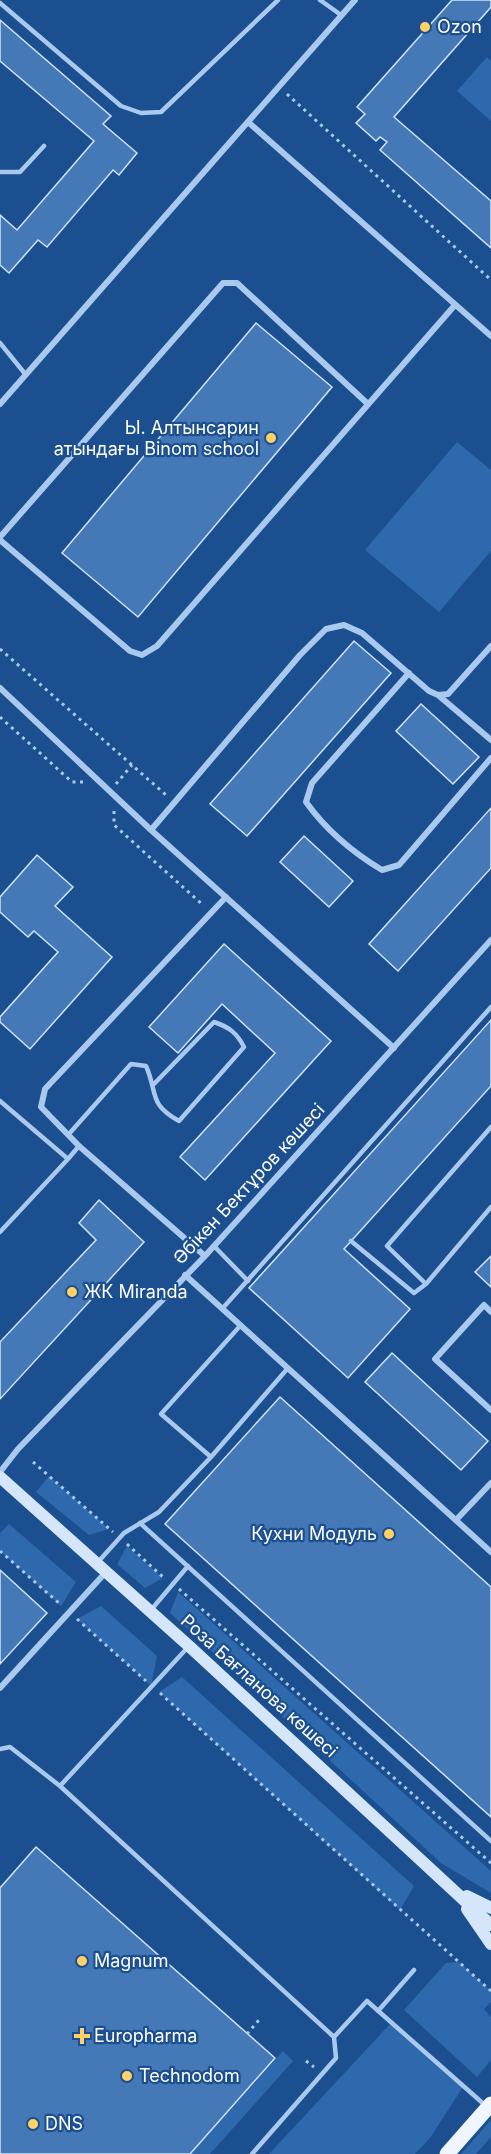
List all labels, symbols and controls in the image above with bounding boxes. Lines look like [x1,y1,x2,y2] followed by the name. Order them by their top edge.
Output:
[437,16,482,37] place label: Ozon
[418,20,432,34] marker: Ozon
[54,417,259,459] place label: Ы. Алтынсарин атындағы Binom school
[264,431,278,445] marker: Ы. Алтынсарин атындағы Binom school
[169,1099,329,1268] street label: Әбікен Бектұров көшесі
[84,1281,188,1302] place label: ЖК Miranda
[65,1285,79,1299] marker: ЖК Miranda
[251,1523,377,1544] place label: Кухни Модуль
[382,1527,396,1541] marker: Кухни Модуль
[177,1610,342,1761] street label: Роза Бағланова көшесі
[94,1950,168,1971] place label: Magnum
[75,1954,89,1968] marker: Magnum
[94,2025,197,2046] place label: Europharma
[75,2029,89,2043] marker: Europharma
[139,2065,240,2086] place label: Technodom
[120,2069,134,2083] marker: Technodom
[45,2113,83,2134] place label: DNS
[26,2117,40,2131] marker: DNS

